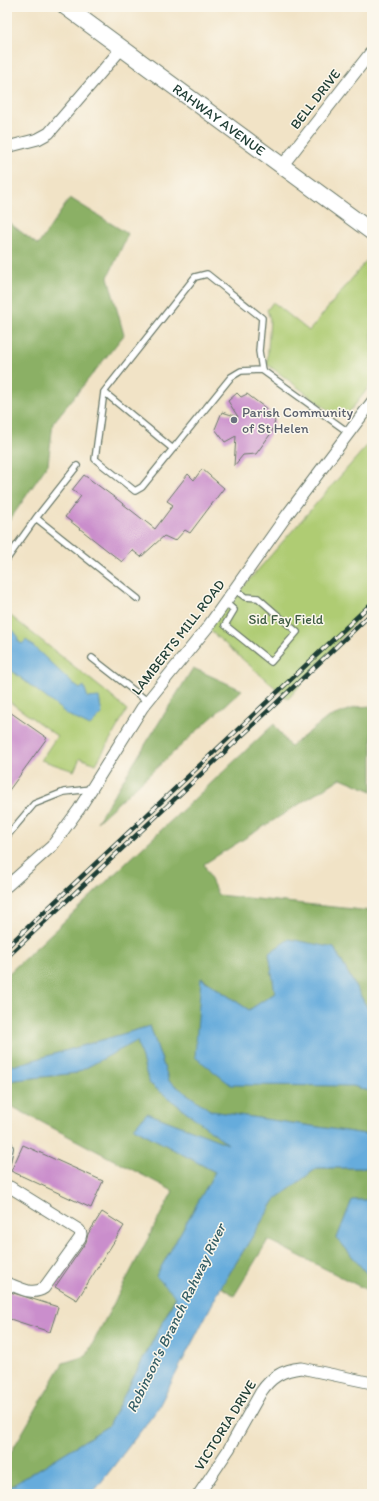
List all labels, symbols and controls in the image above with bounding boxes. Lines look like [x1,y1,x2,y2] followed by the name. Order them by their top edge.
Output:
[287,66,344,133] street label: BELL DRIVE
[169,80,269,160] street label: RAHWAY AVENUE
[242,404,353,437] place label: Parish Community of St Helen
[229,415,239,425] marker: Parish Community of St Helen
[128,576,229,698] street label: LAMBERTS MILL ROAD
[248,611,324,628] park label: Sid Fay Field
[122,1219,231,1415] water label: Robinson's Branch Rahway River
[191,1377,260,1474] street label: VICTORIA DRIVE

